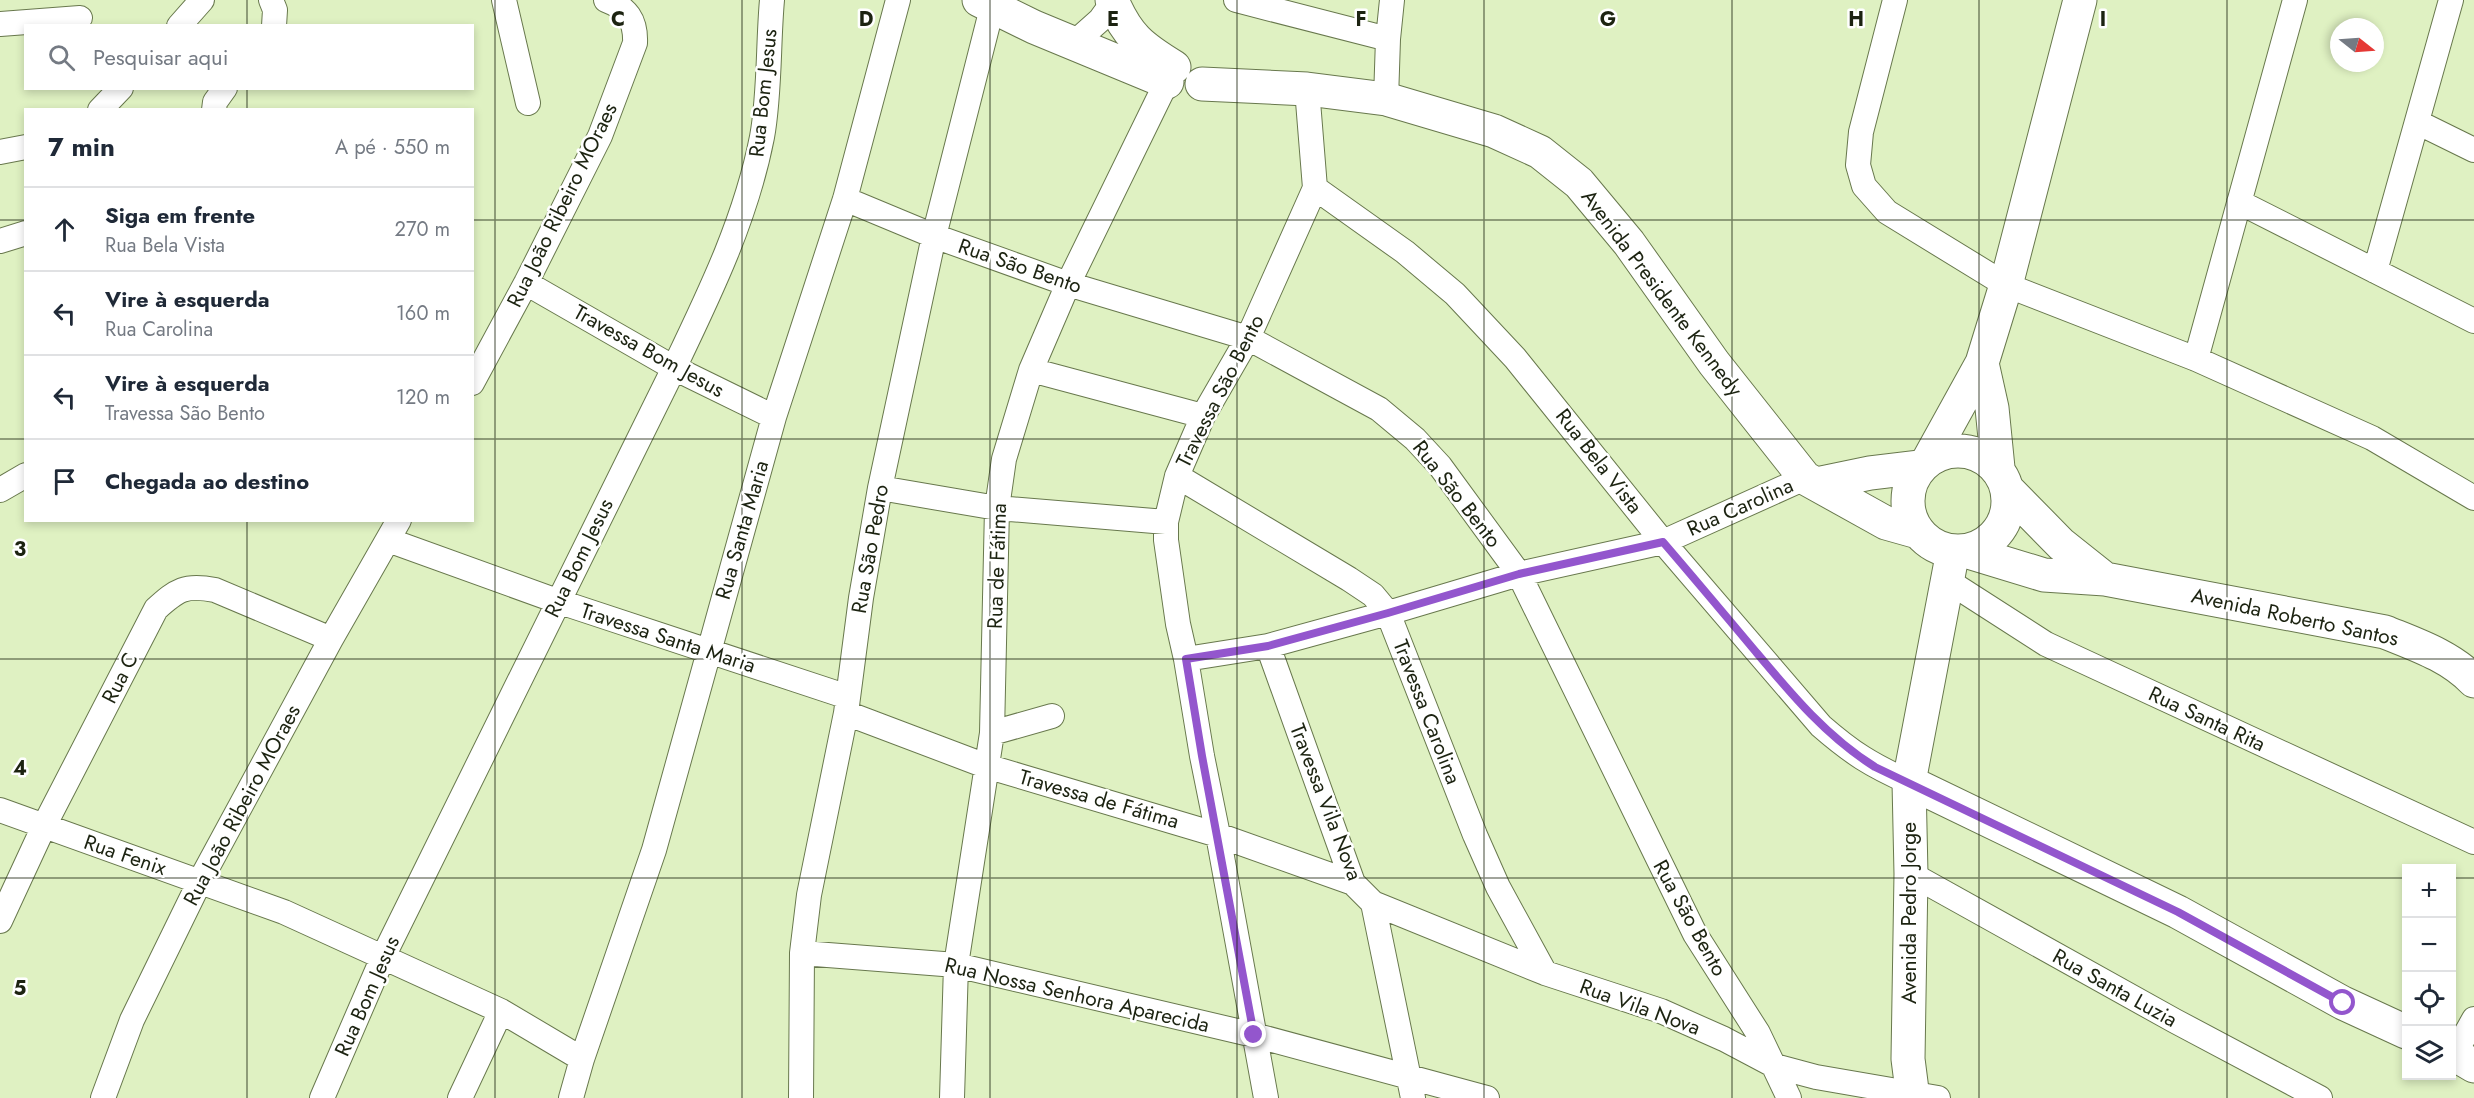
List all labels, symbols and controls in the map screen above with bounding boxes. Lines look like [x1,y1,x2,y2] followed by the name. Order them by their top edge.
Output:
[611,5,625,34] text: C
[859,5,873,34] text: D
[1107,5,1119,34] text: E
[1355,5,1367,34] text: F
[1600,5,1616,34] text: G
[1848,5,1864,34] text: H
[2100,5,2106,34] text: I
[2330,18,2384,72] north arrow
[24,24,474,90] search box
[741,27,785,159] street label: Rua Bom Jesus
[45,41,78,74] icon: search
[93,41,228,73] text: Pesquisar aqui
[499,98,625,312] street label: Rua João Ribeiro MOraes
[48,128,115,166] text: 7 min
[335,133,450,162] text: A pé · 550 m
[1574,183,1750,403] street label: Avenida Presidente Kennedy
[105,199,255,231] text: Siga em frente
[48,213,81,246] icon: ahead
[395,215,450,244] text: 270 m
[105,231,225,260] text: Rua Bela Vista
[954,231,1086,301] street label: Rua São Bento
[105,283,270,315] text: Vire à esquerda
[48,297,81,330] icon: left
[568,297,730,405] street label: Travessa Bom Jesus
[396,299,450,328] text: 160 m
[1169,309,1271,473] street label: Travessa São Bento
[105,315,213,344] text: Rua Carolina
[105,367,270,399] text: Vire à esquerda
[48,381,81,414] icon: left
[396,383,450,412] text: 120 m
[105,399,265,428] text: Travessa São Bento
[1548,402,1650,520] street label: Rua Bela Vista
[1406,434,1508,554] street label: Rua São Bento
[708,457,776,603] street label: Rua Santa Maria
[48,465,81,498] icon: arrive
[105,465,309,497] text: Chegada ao destino
[1682,470,1798,544] street label: Rua Carolina
[844,482,896,616] street label: Rua São Pedro
[537,494,621,622] street label: Rua Bom Jesus
[980,503,1014,629] street label: Rua de Fátima
[14,535,26,564] text: 3
[2189,580,2401,654] street label: Avenida Roberto Santos
[577,596,759,680] street label: Travessa Santa Maria
[1386,635,1468,789] street label: Travessa Carolina
[94,647,146,709] street label: Rua C
[2144,679,2270,759] street label: Rua Santa Rita
[176,699,308,911] street label: Rua João Ribeiro MOraes
[1282,719,1370,885] street label: Travessa Vila Nova
[13,754,27,783] text: 4
[1016,762,1182,836] street label: Travessa de Fátima
[1894,822,1924,1004] street label: Avenida Pedro Jorge
[80,827,170,883] street label: Rua Fenix
[1646,854,1734,982] street label: Rua São Bento
[2402,864,2456,1080] map controls
[2402,864,2456,918] button: +
[2402,918,2456,972] button: −
[327,931,407,1061] street label: Rua Bom Jesus
[2047,941,2183,1035] street label: Rua Santa Luzia
[942,950,1212,1040] street label: Rua Nossa Senhora Aparecida
[1575,971,1705,1043] street label: Rua Vila Nova
[2402,972,2456,1026] button: locate
[14,974,27,1003] text: 5
[2329,989,2355,1015] route start
[1240,1021,1266,1047] route end
[2402,1026,2456,1080] button: layers

